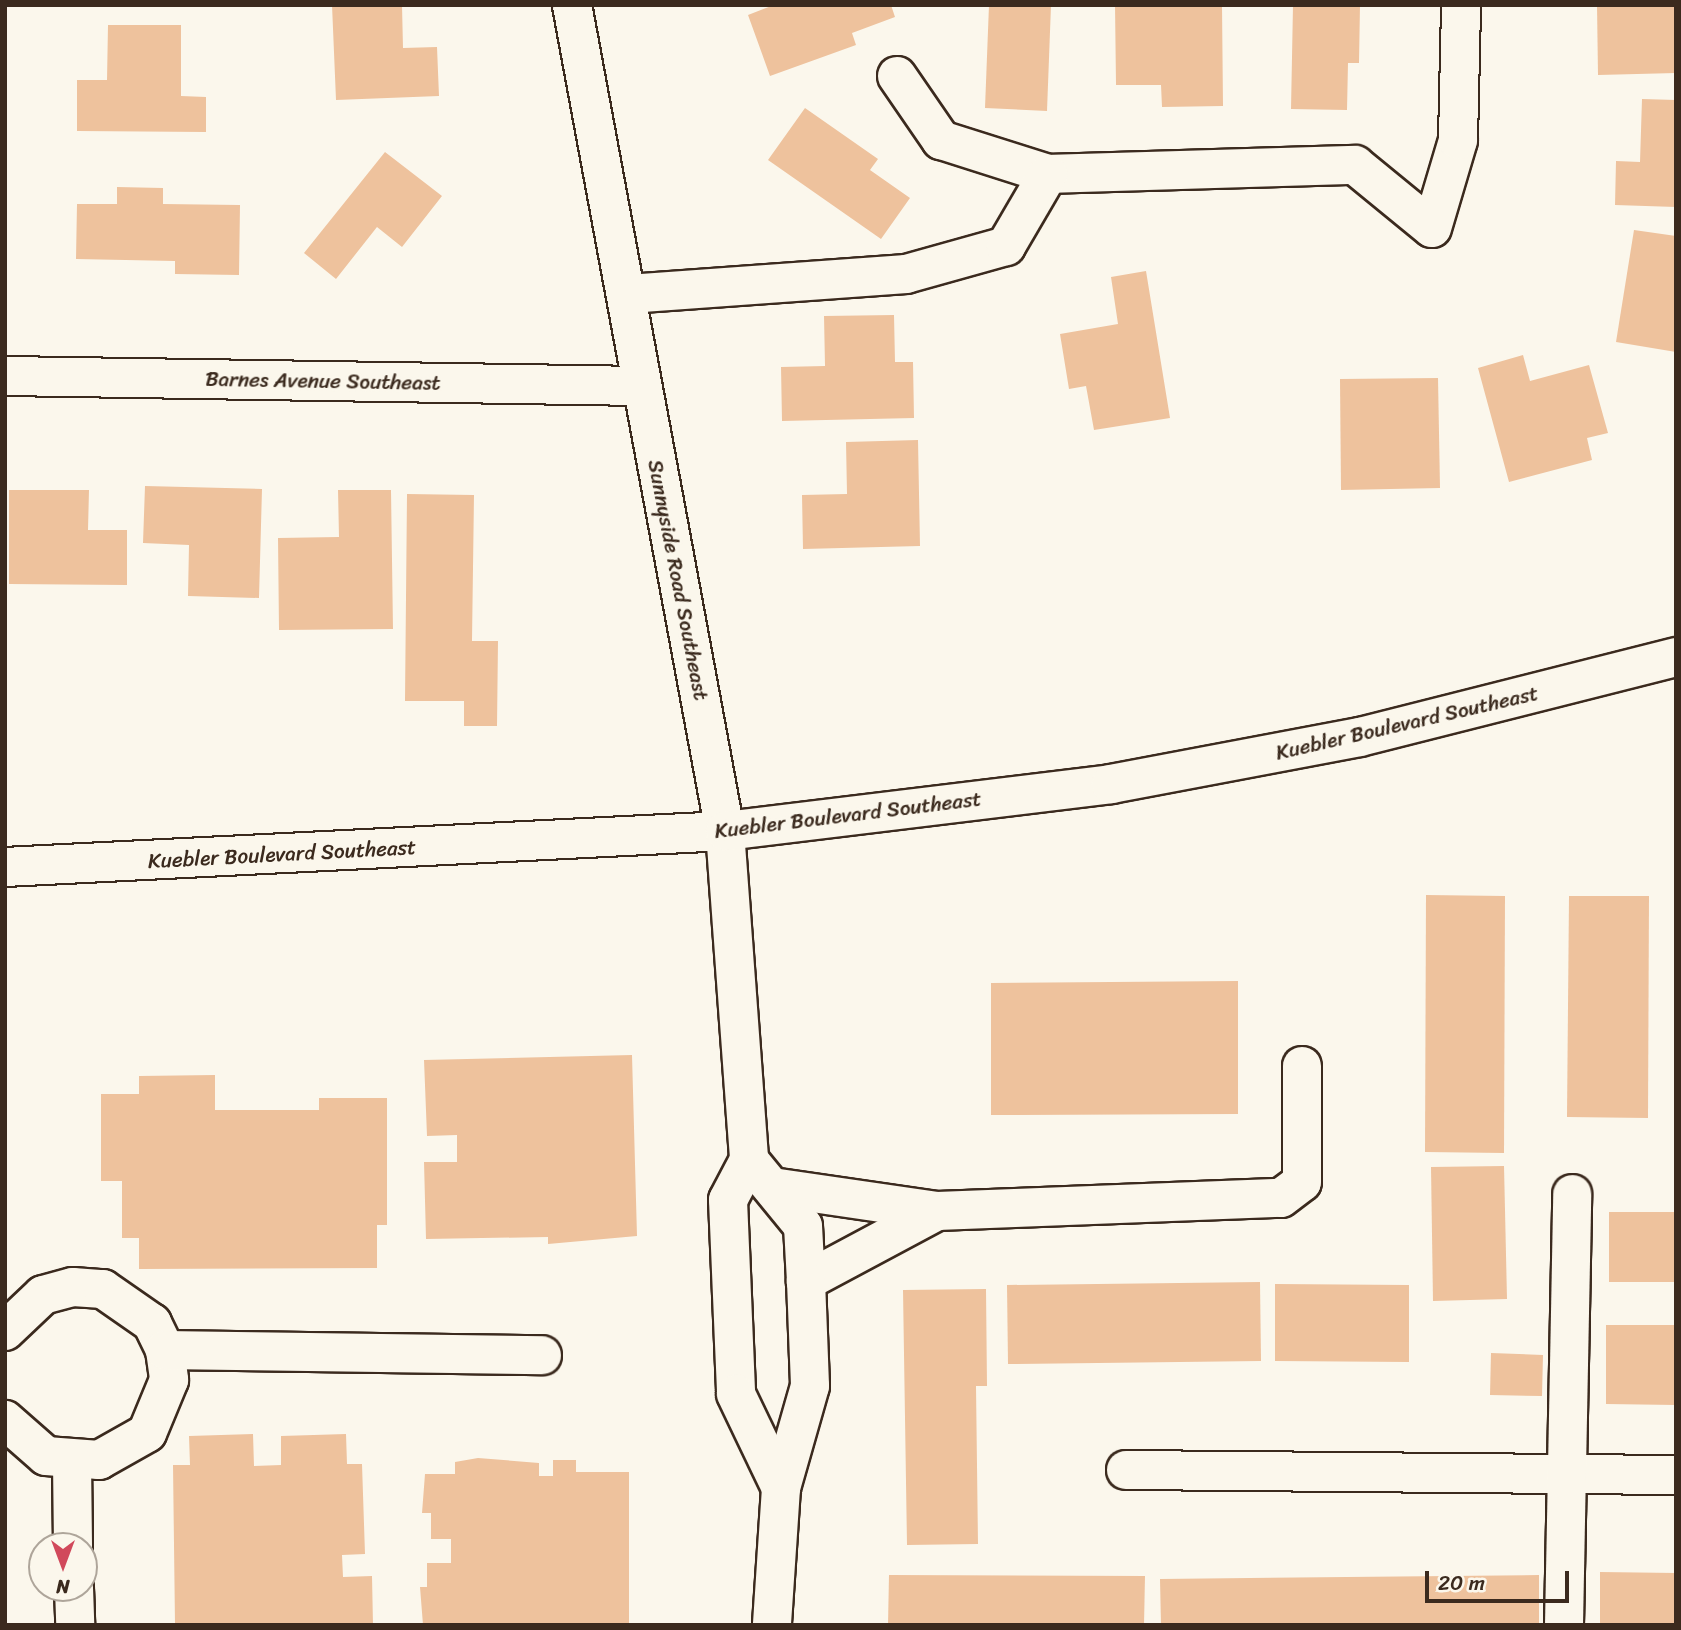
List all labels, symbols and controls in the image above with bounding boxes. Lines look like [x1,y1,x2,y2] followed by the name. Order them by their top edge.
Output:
[205,366,441,396] street label: Barnes Avenue Southeast
[642,458,714,702] street label: Sunnyside Road Southeast
[1274,681,1540,765] street label: Kuebler Boulevard Southeast
[714,786,982,844] street label: Kuebler Boulevard Southeast
[148,834,416,874] street label: Kuebler Boulevard Southeast
[28,1532,98,1602] north arrow
[1429,1556,1572,1600] scale bar
[1438,1564,1485,1602] text: 20 m
[56,1570,70,1603] text: N

